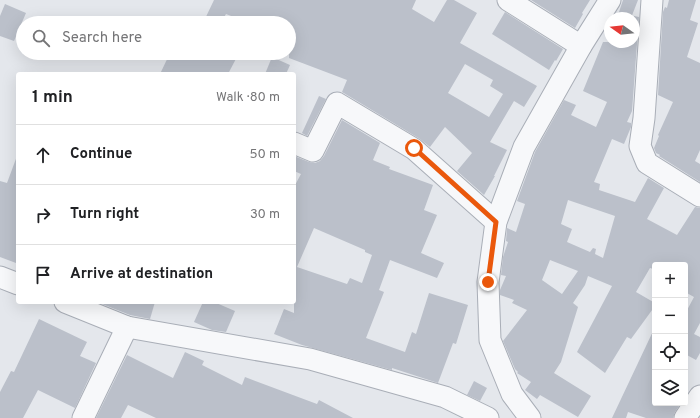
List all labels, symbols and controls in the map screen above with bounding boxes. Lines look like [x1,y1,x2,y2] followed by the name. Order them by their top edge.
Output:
[604,12,640,48] north arrow
[16,16,296,60] search box
[30,27,52,49] icon: search
[62,29,142,48] text: Search here
[32,87,73,109] text: 1 min
[216,90,280,106] text: Walk · 80 m
[405,139,423,157] route start
[32,144,54,166] icon: ahead
[70,145,132,164] text: Continue
[250,147,280,163] text: 50 m
[32,204,54,226] icon: right
[70,205,139,224] text: Turn right
[250,207,280,223] text: 30 m
[652,262,688,406] map controls
[652,262,688,298] button: +
[32,264,54,286] icon: arrive
[70,265,213,284] text: Arrive at destination
[479,273,497,291] route end
[652,298,688,334] button: −
[652,334,688,370] button: locate
[652,370,688,406] button: layers

